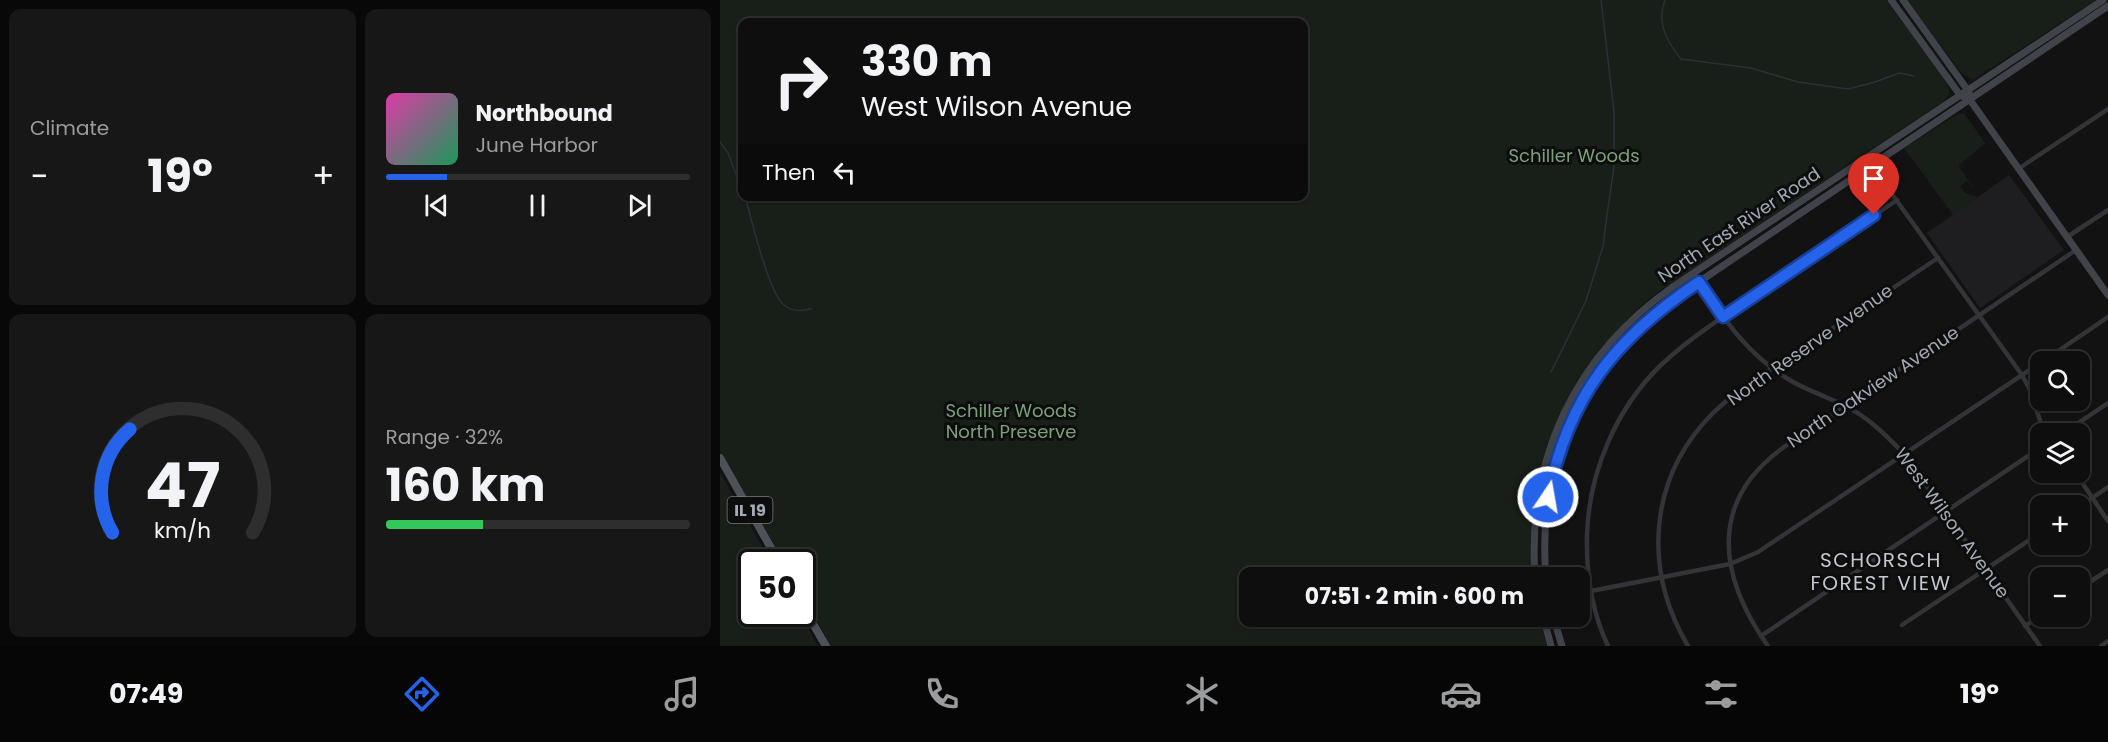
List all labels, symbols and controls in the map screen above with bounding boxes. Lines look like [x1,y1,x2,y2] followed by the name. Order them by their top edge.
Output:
[861,32,993,91] text: 330 m
[762,42,840,120] icon: right
[861,88,1132,125] text: West Wilson Avenue
[476,98,613,129] text: Northbound
[30,114,109,142] text: Climate
[476,131,598,159] text: June Harbor
[1508,143,1640,168] park label: Schiller Woods
[147,145,213,208] text: 19°
[30,153,48,200] text: −
[312,153,334,200] text: +
[1848,153,1899,215] pin
[828,156,861,189] icon: left
[762,157,816,188] text: Then
[1653,161,1825,288] street label: North East River Road
[1857,162,1890,195] icon: arrive
[420,189,453,222] icon: previous
[521,189,554,222] icon: pause
[623,189,656,222] icon: next
[1722,278,1897,411] street label: North Reserve Avenue
[1782,320,1964,453] street label: North Oakview Avenue
[2030,351,2090,627] map controls
[2030,351,2090,411] button: search
[945,398,1077,444] park label: Schiller Woods North Preserve
[386,423,503,451] text: Range · 32%
[2030,423,2090,483] button: layers
[144,441,220,529] text: 47
[1889,442,2016,603] street label: West Wilson Avenue
[386,454,545,517] text: 160 km
[1516,465,1580,529] position arrow
[2030,495,2090,555] button: +
[728,497,772,523] road number: IL 19
[154,515,211,546] text: km/h
[1811,546,1951,597] district label: SCHORSCH FOREST VIEW
[738,549,816,627] speed limit sign: 50
[2030,567,2090,627] button: −
[1305,581,1524,612] text: 07:51 · 2 min · 600 m
[401,673,443,715] icon: directions
[661,673,703,715] icon: music
[921,673,963,715] icon: phone
[1181,673,1223,715] icon: climate
[1440,673,1482,715] icon: car
[1700,673,1742,715] icon: filters
[109,675,183,712] text: 07:49
[1960,675,1999,712] text: 19°

